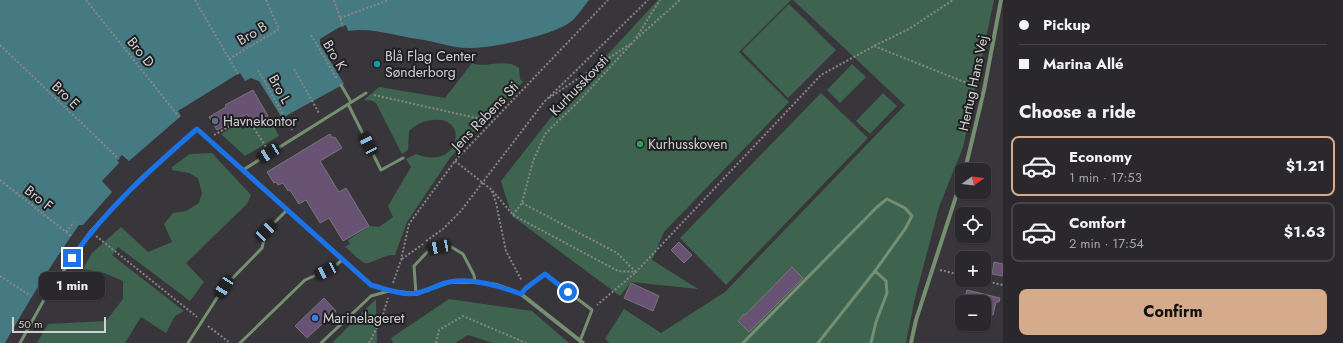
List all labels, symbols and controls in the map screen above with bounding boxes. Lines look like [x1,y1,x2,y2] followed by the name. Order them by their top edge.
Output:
[1043,14,1090,36] text: Pickup
[233,16,271,50] street label: Bro B
[123,33,159,71] street label: Bro D
[953,33,993,133] street label: Hertug Hans Vej
[318,36,352,74] street label: Bro K
[385,46,476,82] place label: Blå Flag Center Sønderborg
[545,50,613,120] street label: Kurhusskovsti
[1043,53,1124,75] text: Marina Allé
[372,59,382,69] marker: Blå Flag Center Sønderborg
[264,71,296,108] street label: Bro L
[48,77,84,113] street label: Bro E
[445,77,523,157] street label: Jens Rabens Sti
[1019,99,1136,125] text: Choose a ride
[223,111,297,131] place label: Havnekontor
[210,116,220,126] marker: Havnekontor
[357,131,379,157] car
[648,134,728,154] place label: Kurhusskoven
[635,139,645,149] marker: Kurhusskoven
[256,142,282,164] car
[1069,146,1132,168] text: Economy
[1021,148,1057,184] icon: car
[1286,155,1325,177] text: $1.21
[955,163,991,199] north arrow
[955,163,991,331] map controls
[1069,168,1142,187] text: 1 min · 17:53
[21,181,57,215] street label: Bro F
[955,207,991,243] button: locate
[1069,212,1126,234] text: Comfort
[1021,214,1057,250] icon: car
[253,218,279,244] car
[1284,221,1325,243] text: $1.63
[1069,234,1144,253] text: 2 min · 17:54
[426,239,452,255] car
[63,249,81,267] route end
[955,251,991,287] button: +
[313,260,339,282] car
[39,272,105,300] callout: 1 min
[212,274,236,300] car
[56,276,88,295] text: 1 min
[559,283,577,301] route start
[1019,289,1327,335] button: Confirm
[955,295,991,331] button: −
[323,308,405,328] place label: Marinelageret
[310,313,320,323] marker: Marinelageret
[12,315,106,334] scale bar
[18,316,43,332] text: 50 m

